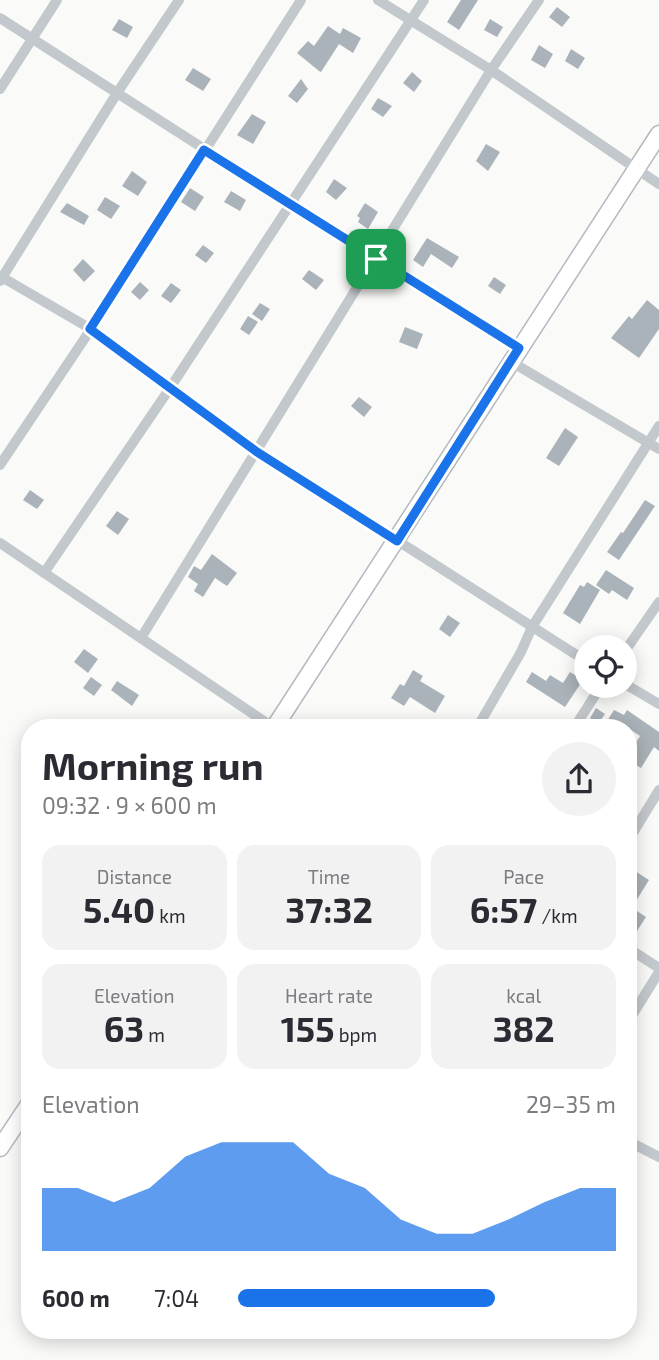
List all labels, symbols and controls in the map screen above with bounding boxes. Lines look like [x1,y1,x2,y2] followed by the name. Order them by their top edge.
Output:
[346,229,406,289] pin
[357,240,395,278] icon: arrive
[574,635,637,698] map controls
[574,635,637,698] button: locate
[42,742,263,788] text: Morning run
[542,742,616,816] button: share
[42,791,217,819] text: 09:32 · 9 × 600 m
[97,865,172,888] text: Distance
[308,865,350,888] text: Time
[503,865,544,888] text: Pace
[83,888,155,930] text: 5.40
[285,888,373,930] text: 37:32
[470,888,537,930] text: 6:57
[155,904,186,927] text: km
[537,904,578,927] text: /km
[94,984,175,1007] text: Elevation
[285,984,373,1007] text: Heart rate
[506,984,541,1007] text: kcal
[104,1007,144,1049] text: 63
[281,1007,335,1049] text: 155
[493,1007,555,1049] text: 382
[144,1023,165,1046] text: m
[335,1023,377,1046] text: bpm
[42,1090,140,1118] text: Elevation
[526,1090,616,1118] text: 29–35 m
[42,1284,110,1312] text: 600 m
[154,1284,199,1312] text: 7:04

